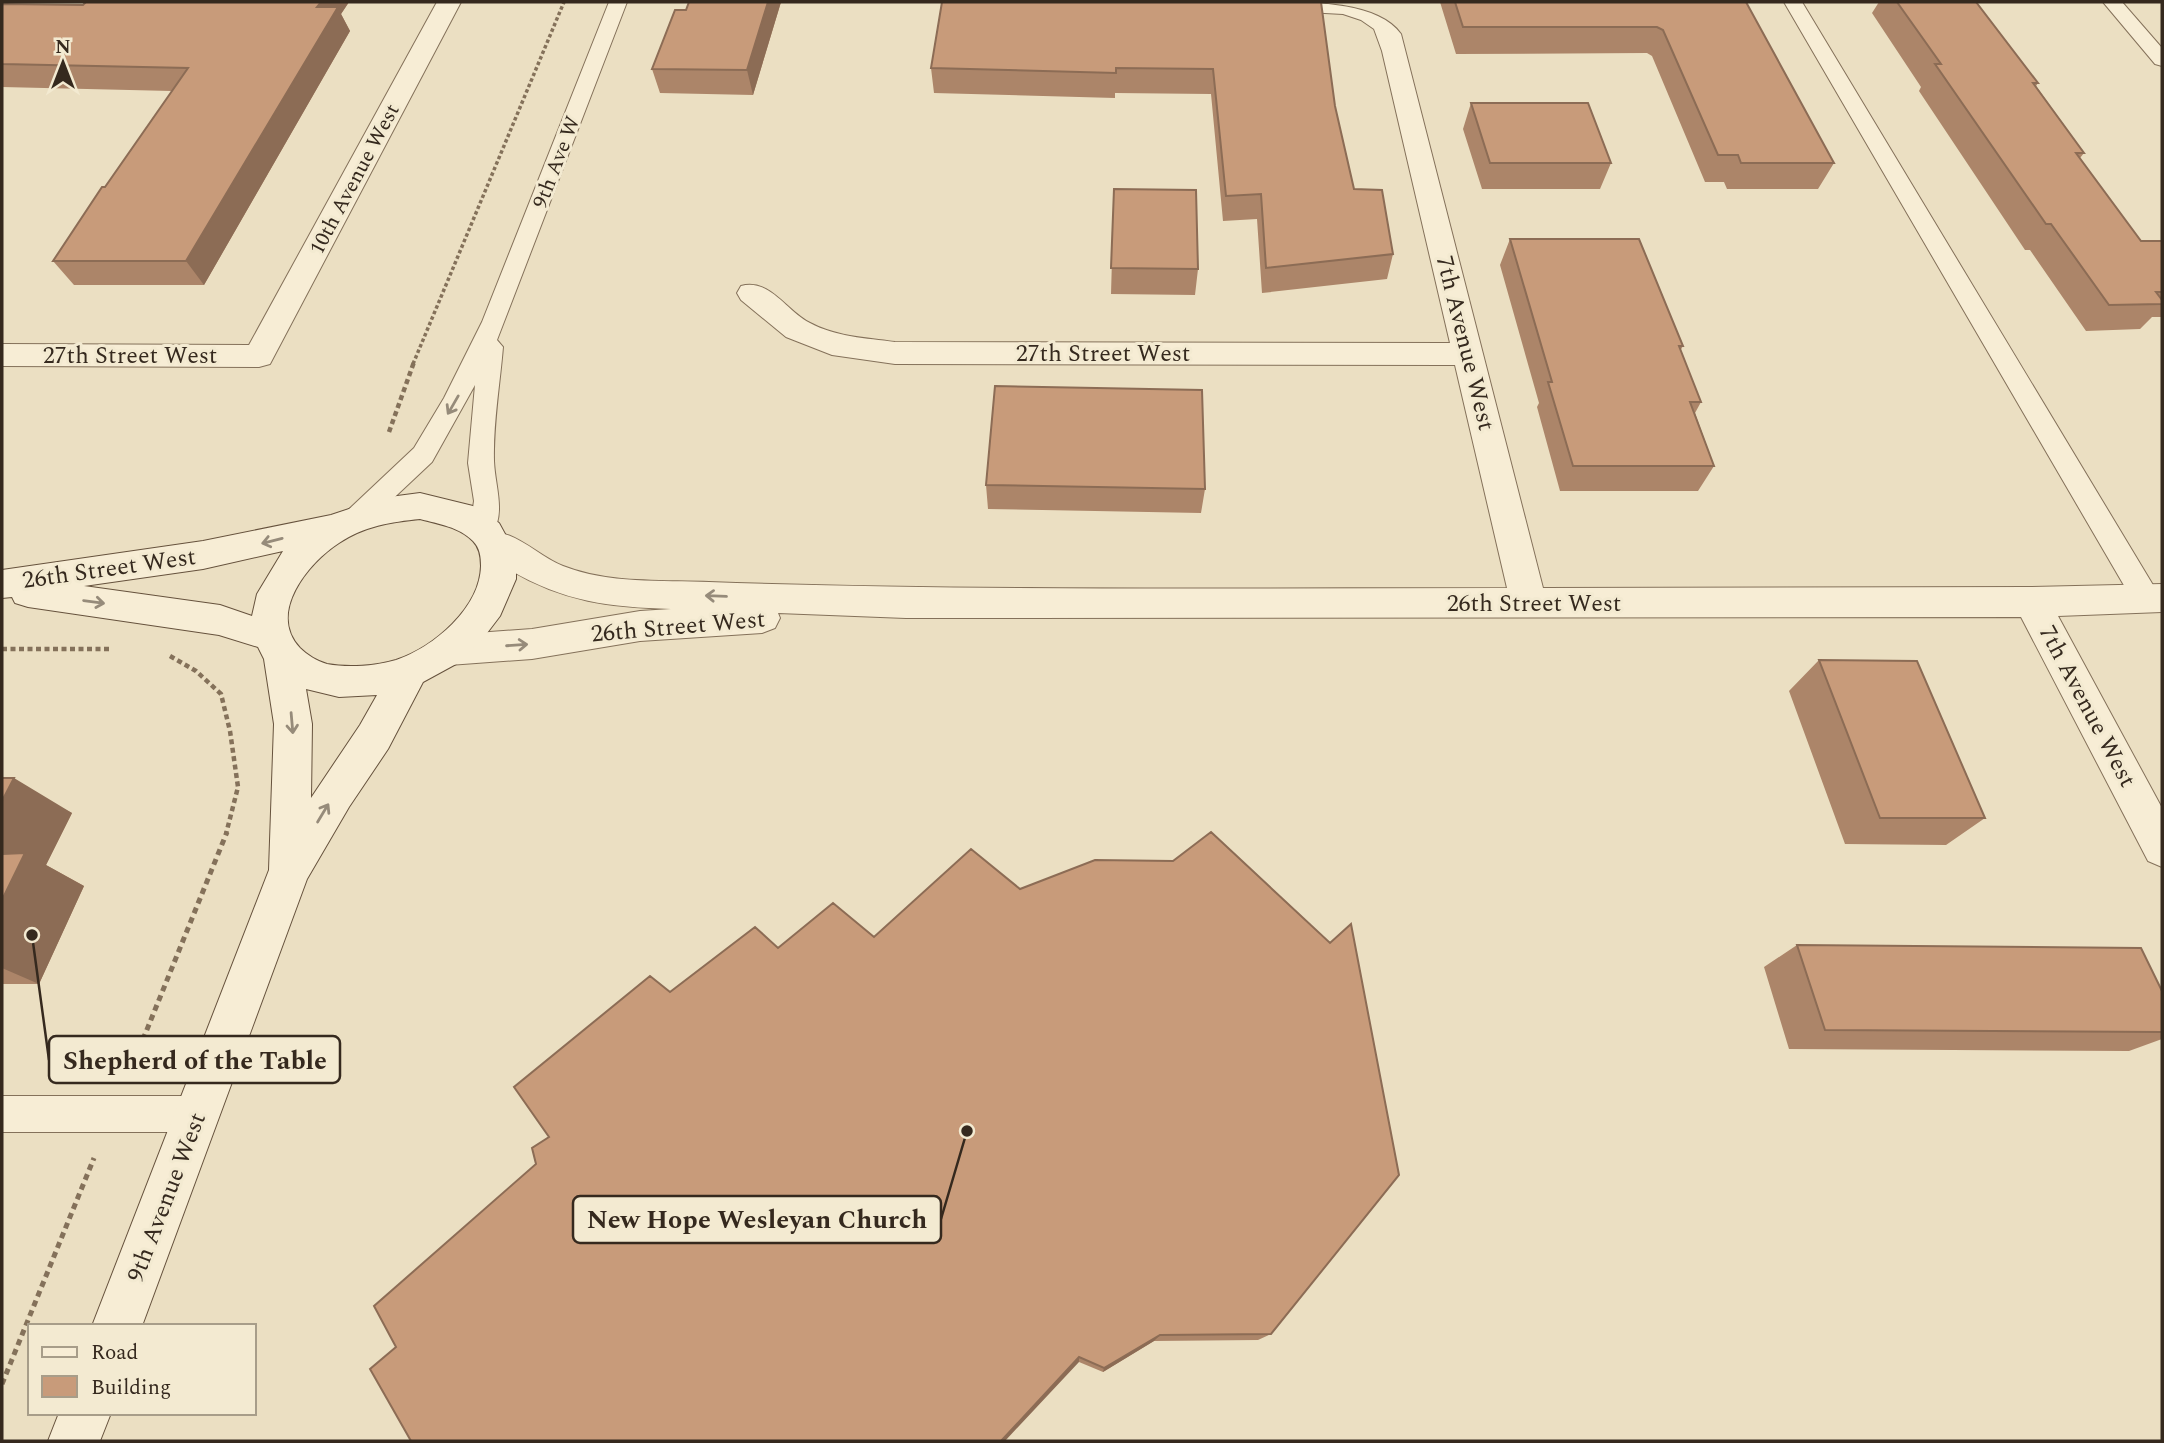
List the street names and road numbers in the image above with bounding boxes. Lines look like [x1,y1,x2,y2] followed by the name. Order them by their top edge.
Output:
[302,98,408,261] street label: 10th Avenue West
[525,111,589,213] street label: 9th Ave W
[1426,252,1504,434] street label: 7th Avenue West
[1016,336,1190,372] street label: 27th Street West
[43,338,217,374] street label: 27th Street West
[20,539,198,599] street label: 26th Street West
[1447,586,1621,622] street label: 26th Street West
[589,601,767,653] street label: 26th Street West
[2029,619,2145,794] street label: 7th Avenue West
[118,1107,216,1287] street label: 9th Avenue West

